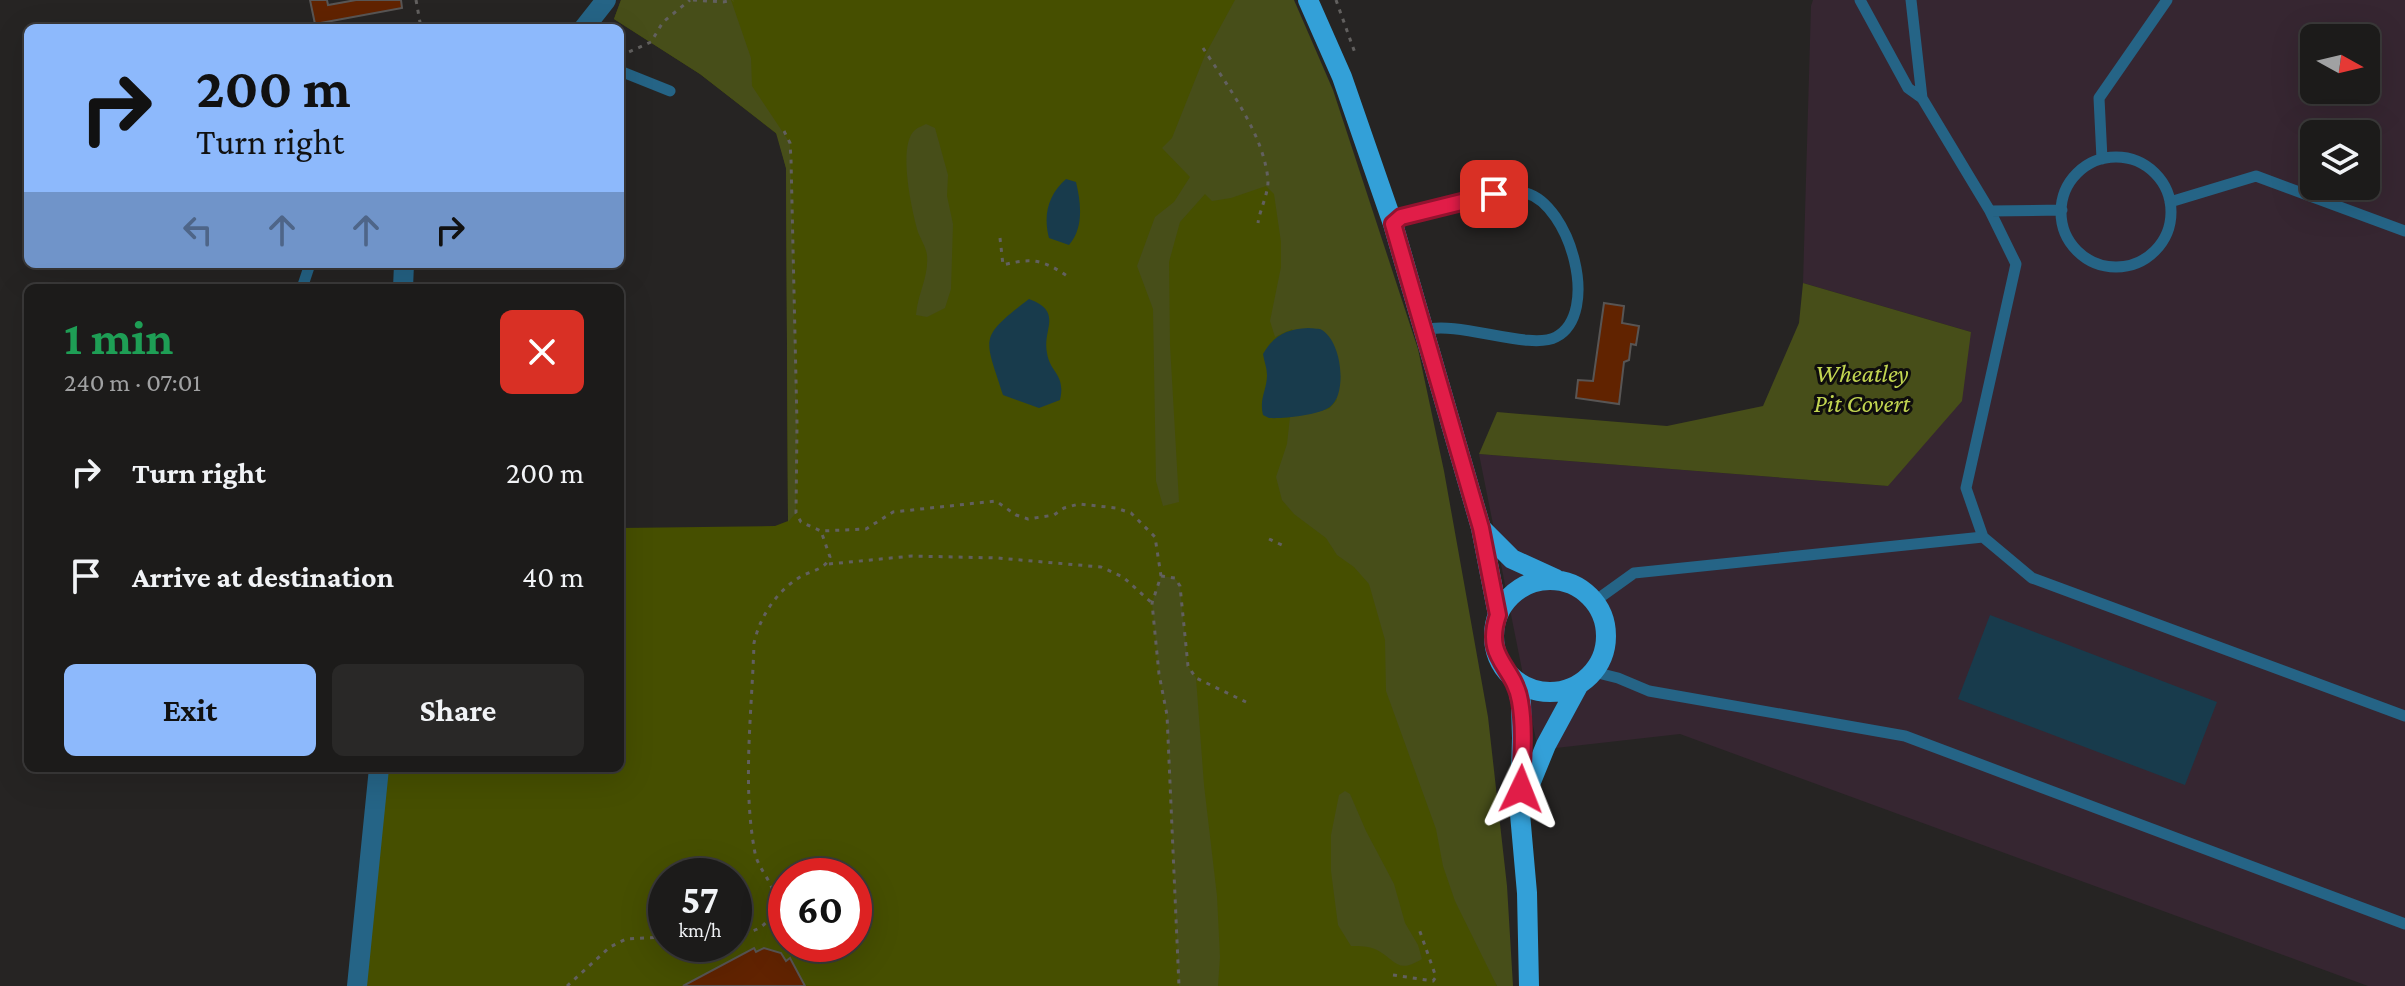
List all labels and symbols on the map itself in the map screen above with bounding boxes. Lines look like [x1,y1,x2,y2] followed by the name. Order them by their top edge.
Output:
[2300,24,2380,104] north arrow
[1460,160,1528,228] pin
[1814,359,1911,418] park label: Wheatley Pit Covert
[1479,747,1563,831] position arrow
[768,858,872,962] speed limit sign: 60

